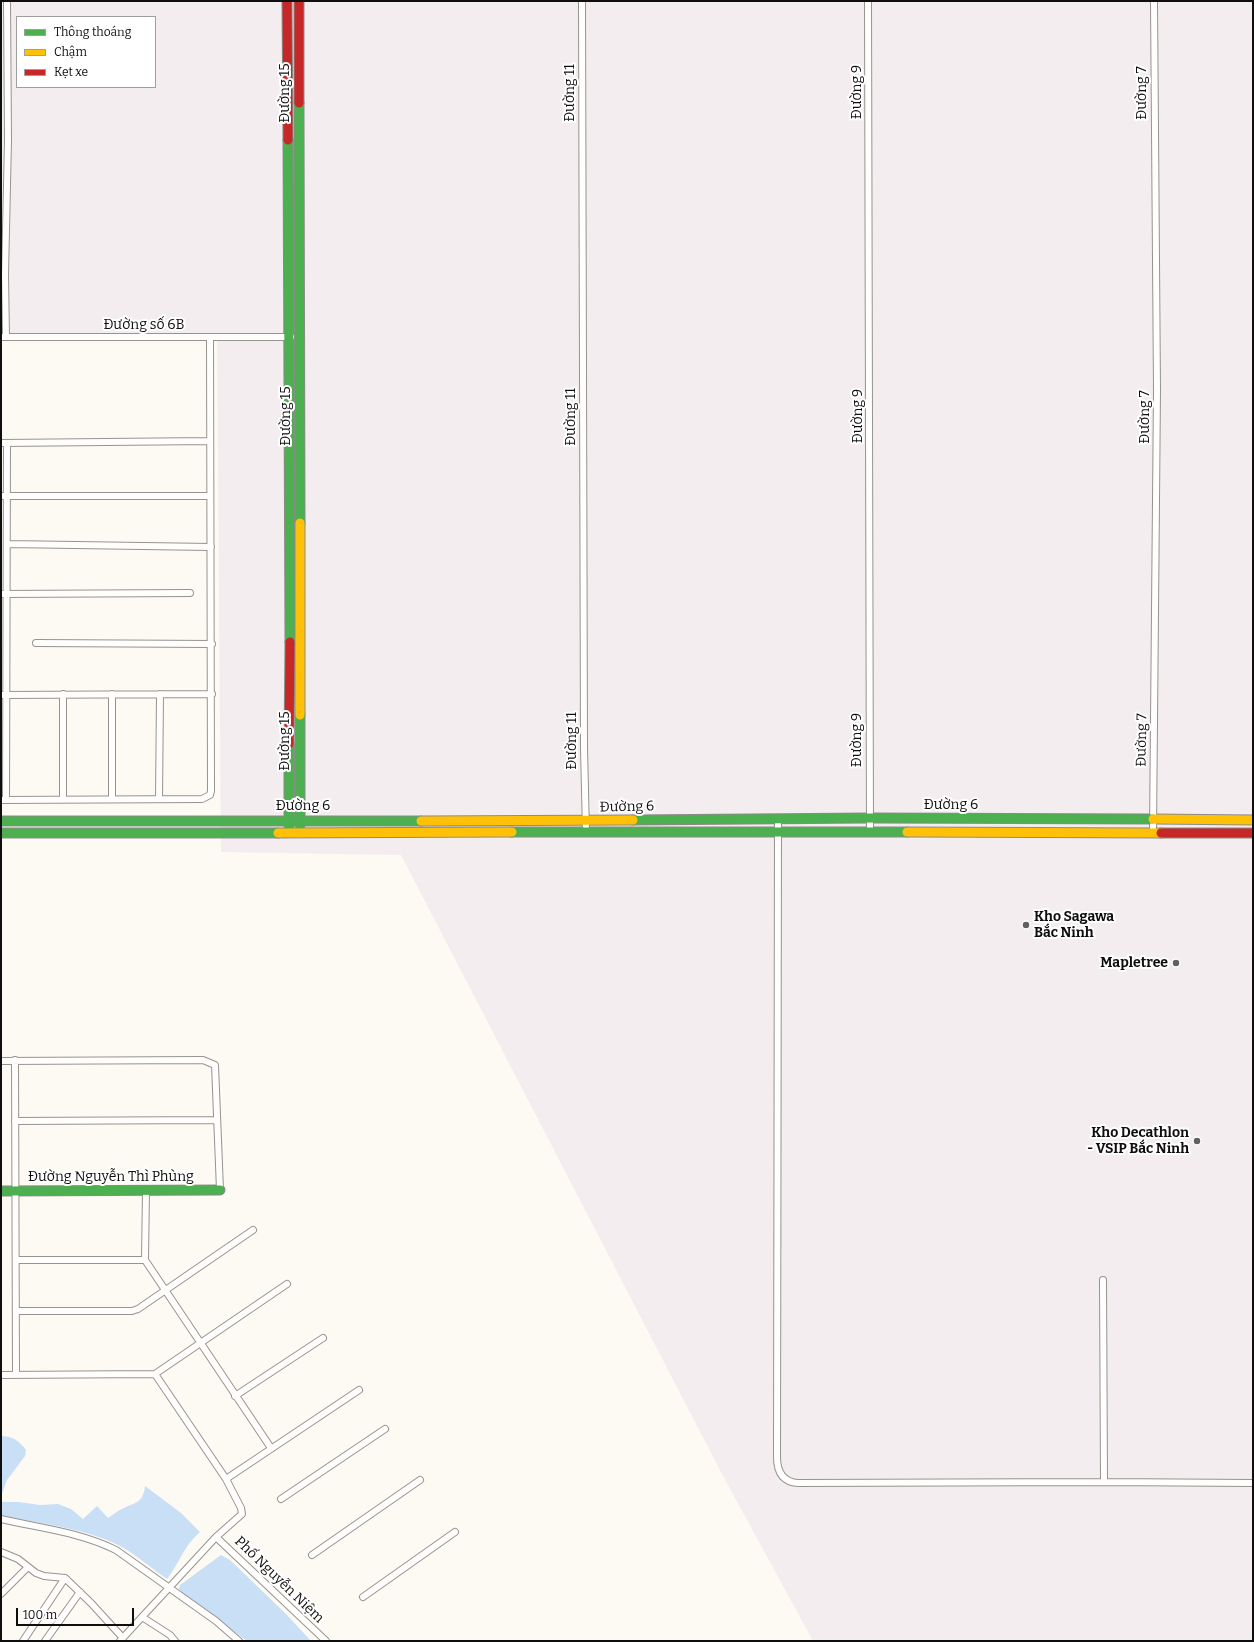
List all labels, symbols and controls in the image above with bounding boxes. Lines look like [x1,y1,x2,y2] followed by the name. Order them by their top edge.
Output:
[16,16,156,88] legend
[54,25,131,39] text: Thông thoáng
[54,45,87,59] text: Chậm
[277,63,293,123] street label: Đường 15
[562,64,578,122] street label: Đường 11
[54,65,88,79] text: Kẹt xe
[849,65,865,119] street label: Đường 9
[1134,66,1150,120] street label: Đường 7
[103,317,185,333] street label: Đường số 6B
[278,386,294,446] street label: Đường 15
[563,388,579,446] street label: Đường 11
[850,389,866,443] street label: Đường 9
[1137,390,1153,444] street label: Đường 7
[277,711,293,771] street label: Đường 15
[564,712,580,770] street label: Đường 11
[849,713,865,767] street label: Đường 9
[1133,713,1151,767] street label: Đường 7
[924,797,978,813] street label: Đường 6
[276,798,330,814] street label: Đường 6
[600,798,654,816] street label: Đường 6
[1034,909,1114,942] place label: Kho Sagawa Bắc Ninh
[1021,920,1031,930] marker: Kho Sagawa Bắc Ninh
[1100,955,1168,971] place label: Mapletree
[1171,958,1181,968] marker: Mapletree
[1087,1125,1189,1158] place label: Kho Decathlon - VSIP Bắc Ninh
[1192,1136,1202,1146] marker: Kho Decathlon - VSIP Bắc Ninh
[28,1169,194,1185] street label: Đường Nguyễn Thì Phùng
[231,1533,327,1627] street label: Phố Nguyễn Niệm
[18,1600,136,1626] scale bar
[23,1608,57,1622] text: 100 m

